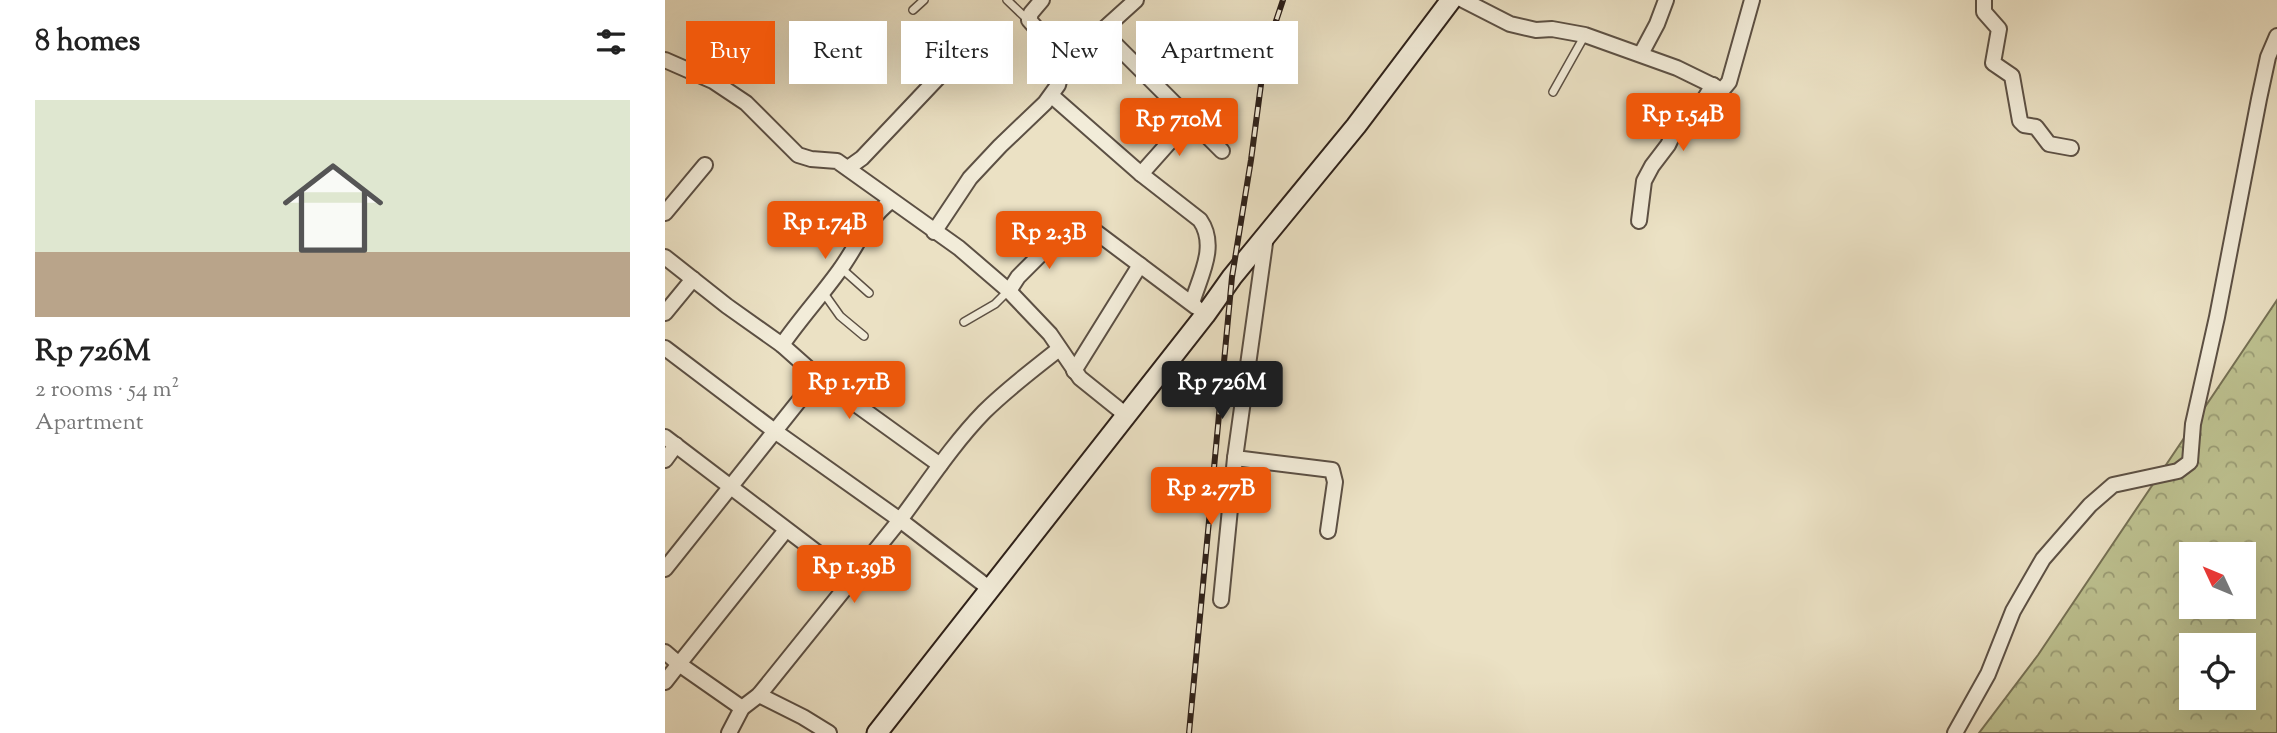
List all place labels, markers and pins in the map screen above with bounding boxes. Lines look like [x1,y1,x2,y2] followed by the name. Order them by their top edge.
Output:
[1611,94,1755,153] pin: Rp 1.54B
[1114,99,1244,158] pin: Rp 710M
[753,202,897,261] pin: Rp 1.74B
[984,212,1114,271] pin: Rp 2.3B
[777,362,921,421] pin: Rp 1.71B
[1157,362,1287,421] pin: Rp 726M
[1139,468,1283,527] pin: Rp 2.77B
[782,546,926,605] pin: Rp 1.39B

